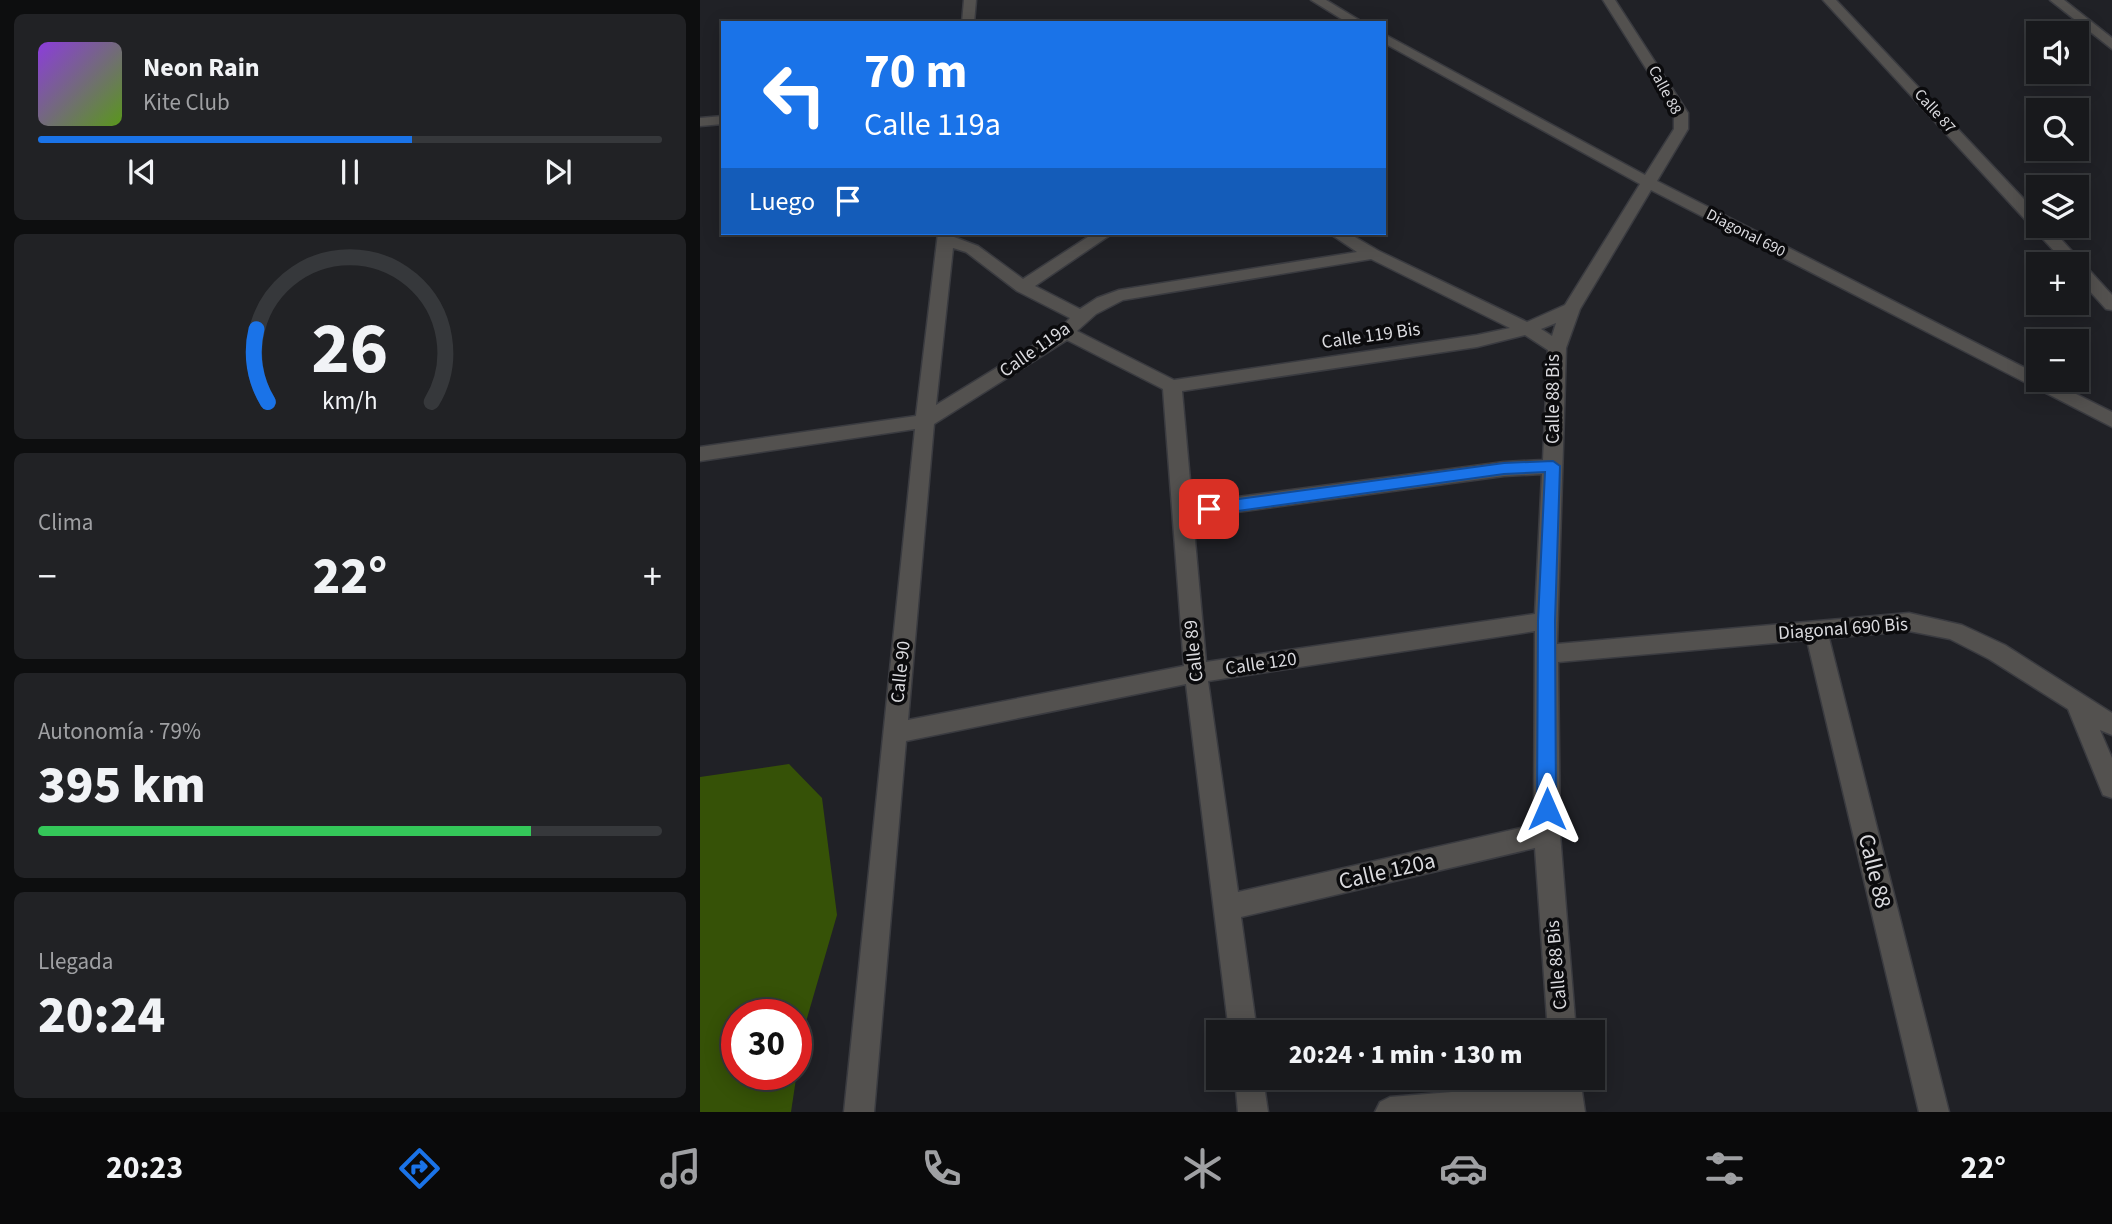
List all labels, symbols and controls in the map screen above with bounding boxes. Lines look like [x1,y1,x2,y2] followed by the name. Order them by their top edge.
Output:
[2026,21,2089,392] map controls
[2026,21,2089,84] button: sound
[864,37,968,107] text: 70 m
[143,49,260,86] text: Neon Rain
[749,49,840,140] icon: left
[1643,62,1687,118] street label: Calle 88
[1909,84,1961,138] street label: Calle 87
[143,86,230,119] text: Kite Club
[2026,98,2089,161] button: search
[864,102,1001,148] text: Calle 119a
[123,153,161,191] icon: previous
[331,153,369,191] icon: pause
[539,153,577,191] icon: next
[2026,175,2089,238] button: layers
[829,182,867,220] icon: arrive
[749,183,815,220] text: Luego
[1703,204,1789,262] street label: Diagonal 690
[2026,252,2089,315] button: +
[312,298,388,402] text: 26
[994,316,1076,384] street label: Calle 119a
[1320,316,1422,356] street label: Calle 119 Bis
[2026,329,2089,392] button: −
[1540,354,1567,444] street label: Calle 88 Bis
[322,383,378,419] text: km/h
[1179,479,1239,539] pin
[1190,490,1228,528] icon: arrive
[38,506,93,539] text: Clima
[313,540,387,614] text: 22°
[38,550,57,604] text: −
[643,550,662,604] text: +
[1777,611,1909,647] street label: Diagonal 690 Bis
[1177,619,1211,683] street label: Calle 89
[884,640,918,704] street label: Calle 90
[1224,646,1298,682] street label: Calle 120
[38,715,201,748] text: Autonomía · 79%
[38,749,206,823] text: 395 km
[1510,772,1584,846] position arrow
[1850,830,1900,912] street label: Calle 88
[1335,844,1439,898] street label: Calle 120a
[1540,919,1574,1011] street label: Calle 88 Bis
[38,945,113,978] text: Llegada
[38,979,165,1053] text: 20:24
[721,999,812,1090] speed limit sign: 30
[1289,1036,1522,1073] text: 20:24 · 1 min · 130 m
[395,1144,444,1193] icon: directions
[656,1144,705,1193] icon: music
[917,1144,966,1193] icon: phone
[1178,1144,1227,1193] icon: climate
[1439,1144,1488,1193] icon: car
[1700,1144,1749,1193] icon: filters
[106,1145,183,1191] text: 20:23
[1960,1145,2006,1191] text: 22°

